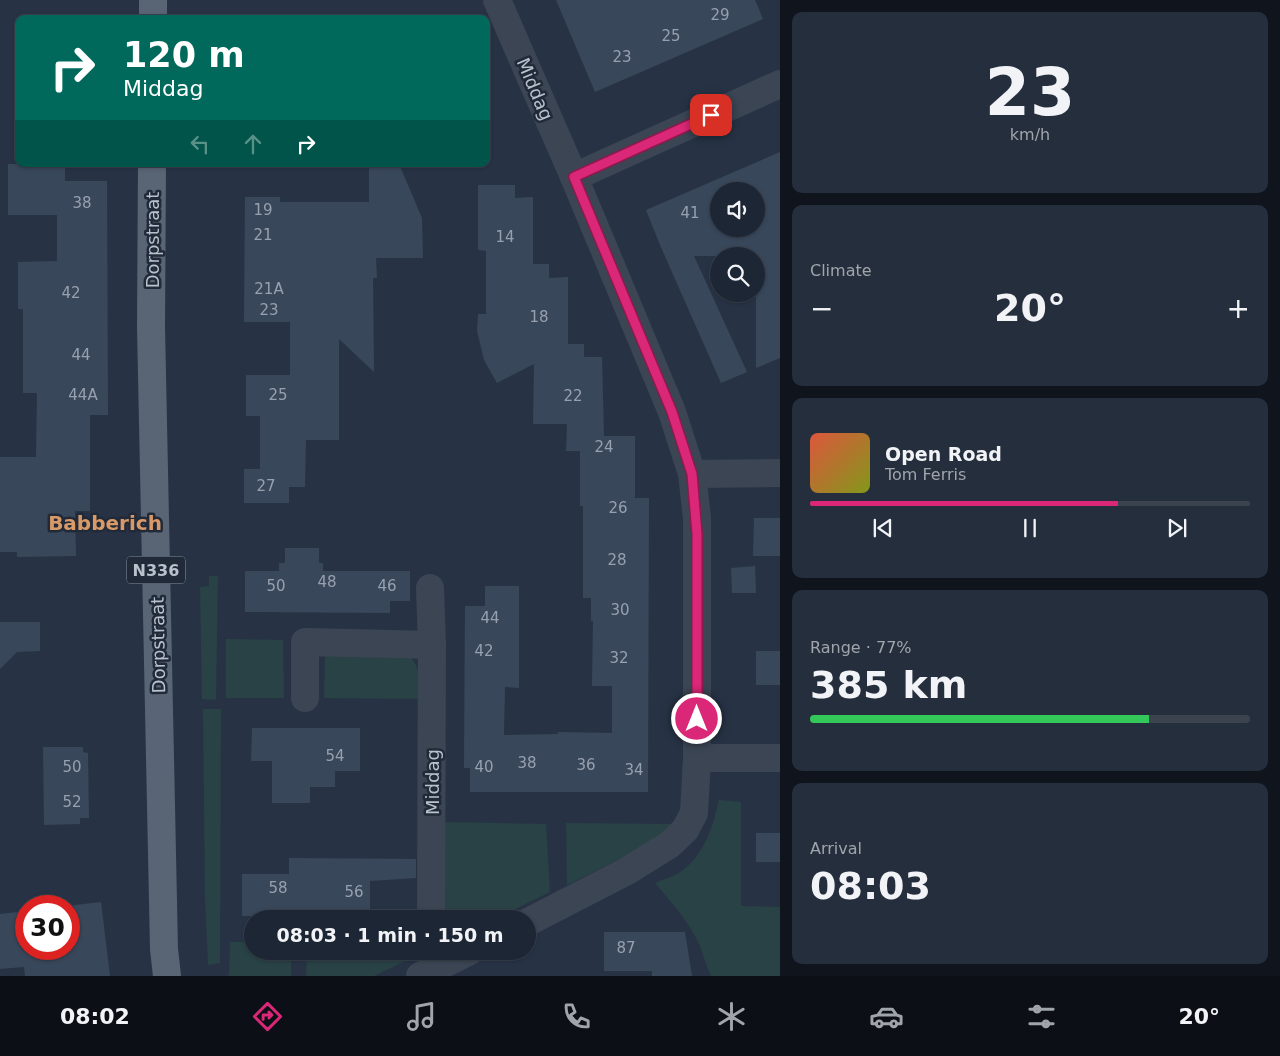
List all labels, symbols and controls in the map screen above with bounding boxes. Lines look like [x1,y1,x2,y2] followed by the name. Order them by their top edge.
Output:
[710,6,730,24] house number: 29
[661,27,681,45] house number: 25
[40,35,105,100] icon: right
[123,35,245,75] text: 120 m
[612,48,632,66] house number: 23
[512,55,558,123] street label: Middag
[985,55,1075,130] text: 23
[123,76,203,101] text: Middag
[690,94,732,136] pin
[697,101,725,129] icon: arrive
[1010,125,1050,144] text: km/h
[186,130,214,158] icon: left
[239,130,267,158] icon: ahead
[292,130,320,158] icon: right
[710,182,765,302] map controls
[710,182,765,237] button: sound
[142,192,163,288] street label: Dorpstraat
[72,194,92,212] house number: 38
[253,201,273,219] house number: 19
[680,204,700,222] house number: 41
[253,226,273,244] house number: 21
[495,228,515,246] house number: 14
[710,247,765,302] button: search
[810,261,872,280] text: Climate
[254,280,284,298] house number: 21A
[61,284,81,302] house number: 42
[994,286,1066,330] text: 20°
[810,292,833,325] text: −
[1227,292,1250,325] text: +
[259,301,279,319] house number: 23
[529,308,549,326] house number: 18
[71,346,91,364] house number: 44
[68,386,98,404] house number: 44A
[268,386,288,404] house number: 25
[563,387,583,405] house number: 22
[594,438,614,456] house number: 24
[885,443,1002,465] text: Open Road
[885,465,966,484] text: Tom Ferris
[256,477,276,495] house number: 27
[608,499,628,517] house number: 26
[48,511,162,535] district label: Babberich
[869,514,897,542] icon: previous
[1016,514,1044,542] icon: pause
[1163,514,1191,542] icon: next
[607,551,627,569] house number: 28
[127,556,185,584] road number: N336
[317,573,337,591] house number: 48
[266,577,286,595] house number: 50
[377,577,397,595] house number: 46
[147,596,169,694] street label: Dorpstraat
[610,601,630,619] house number: 30
[480,609,500,627] house number: 44
[810,638,912,657] text: Range · 77%
[474,642,494,660] house number: 42
[609,649,629,667] house number: 32
[810,663,967,707] text: 385 km
[670,692,722,744] position arrow
[325,747,345,765] house number: 54
[422,749,443,815] street label: Middag
[517,754,537,772] house number: 38
[576,756,596,774] house number: 36
[62,758,82,776] house number: 50
[474,758,494,776] house number: 40
[624,761,644,779] house number: 34
[62,793,82,811] house number: 52
[810,839,862,858] text: Arrival
[810,864,931,908] text: 08:03
[268,879,288,897] house number: 58
[344,883,364,901] house number: 56
[15,895,80,960] speed limit sign: 30
[276,924,504,946] text: 08:03 · 1 min · 150 m
[616,939,636,957] house number: 87
[250,999,285,1034] icon: directions
[404,999,439,1034] icon: music
[559,999,594,1034] icon: phone
[714,999,749,1034] icon: climate
[869,999,904,1034] icon: car
[1024,999,1059,1034] icon: filters
[60,1004,130,1029] text: 08:02
[1178,1004,1220,1029] text: 20°

